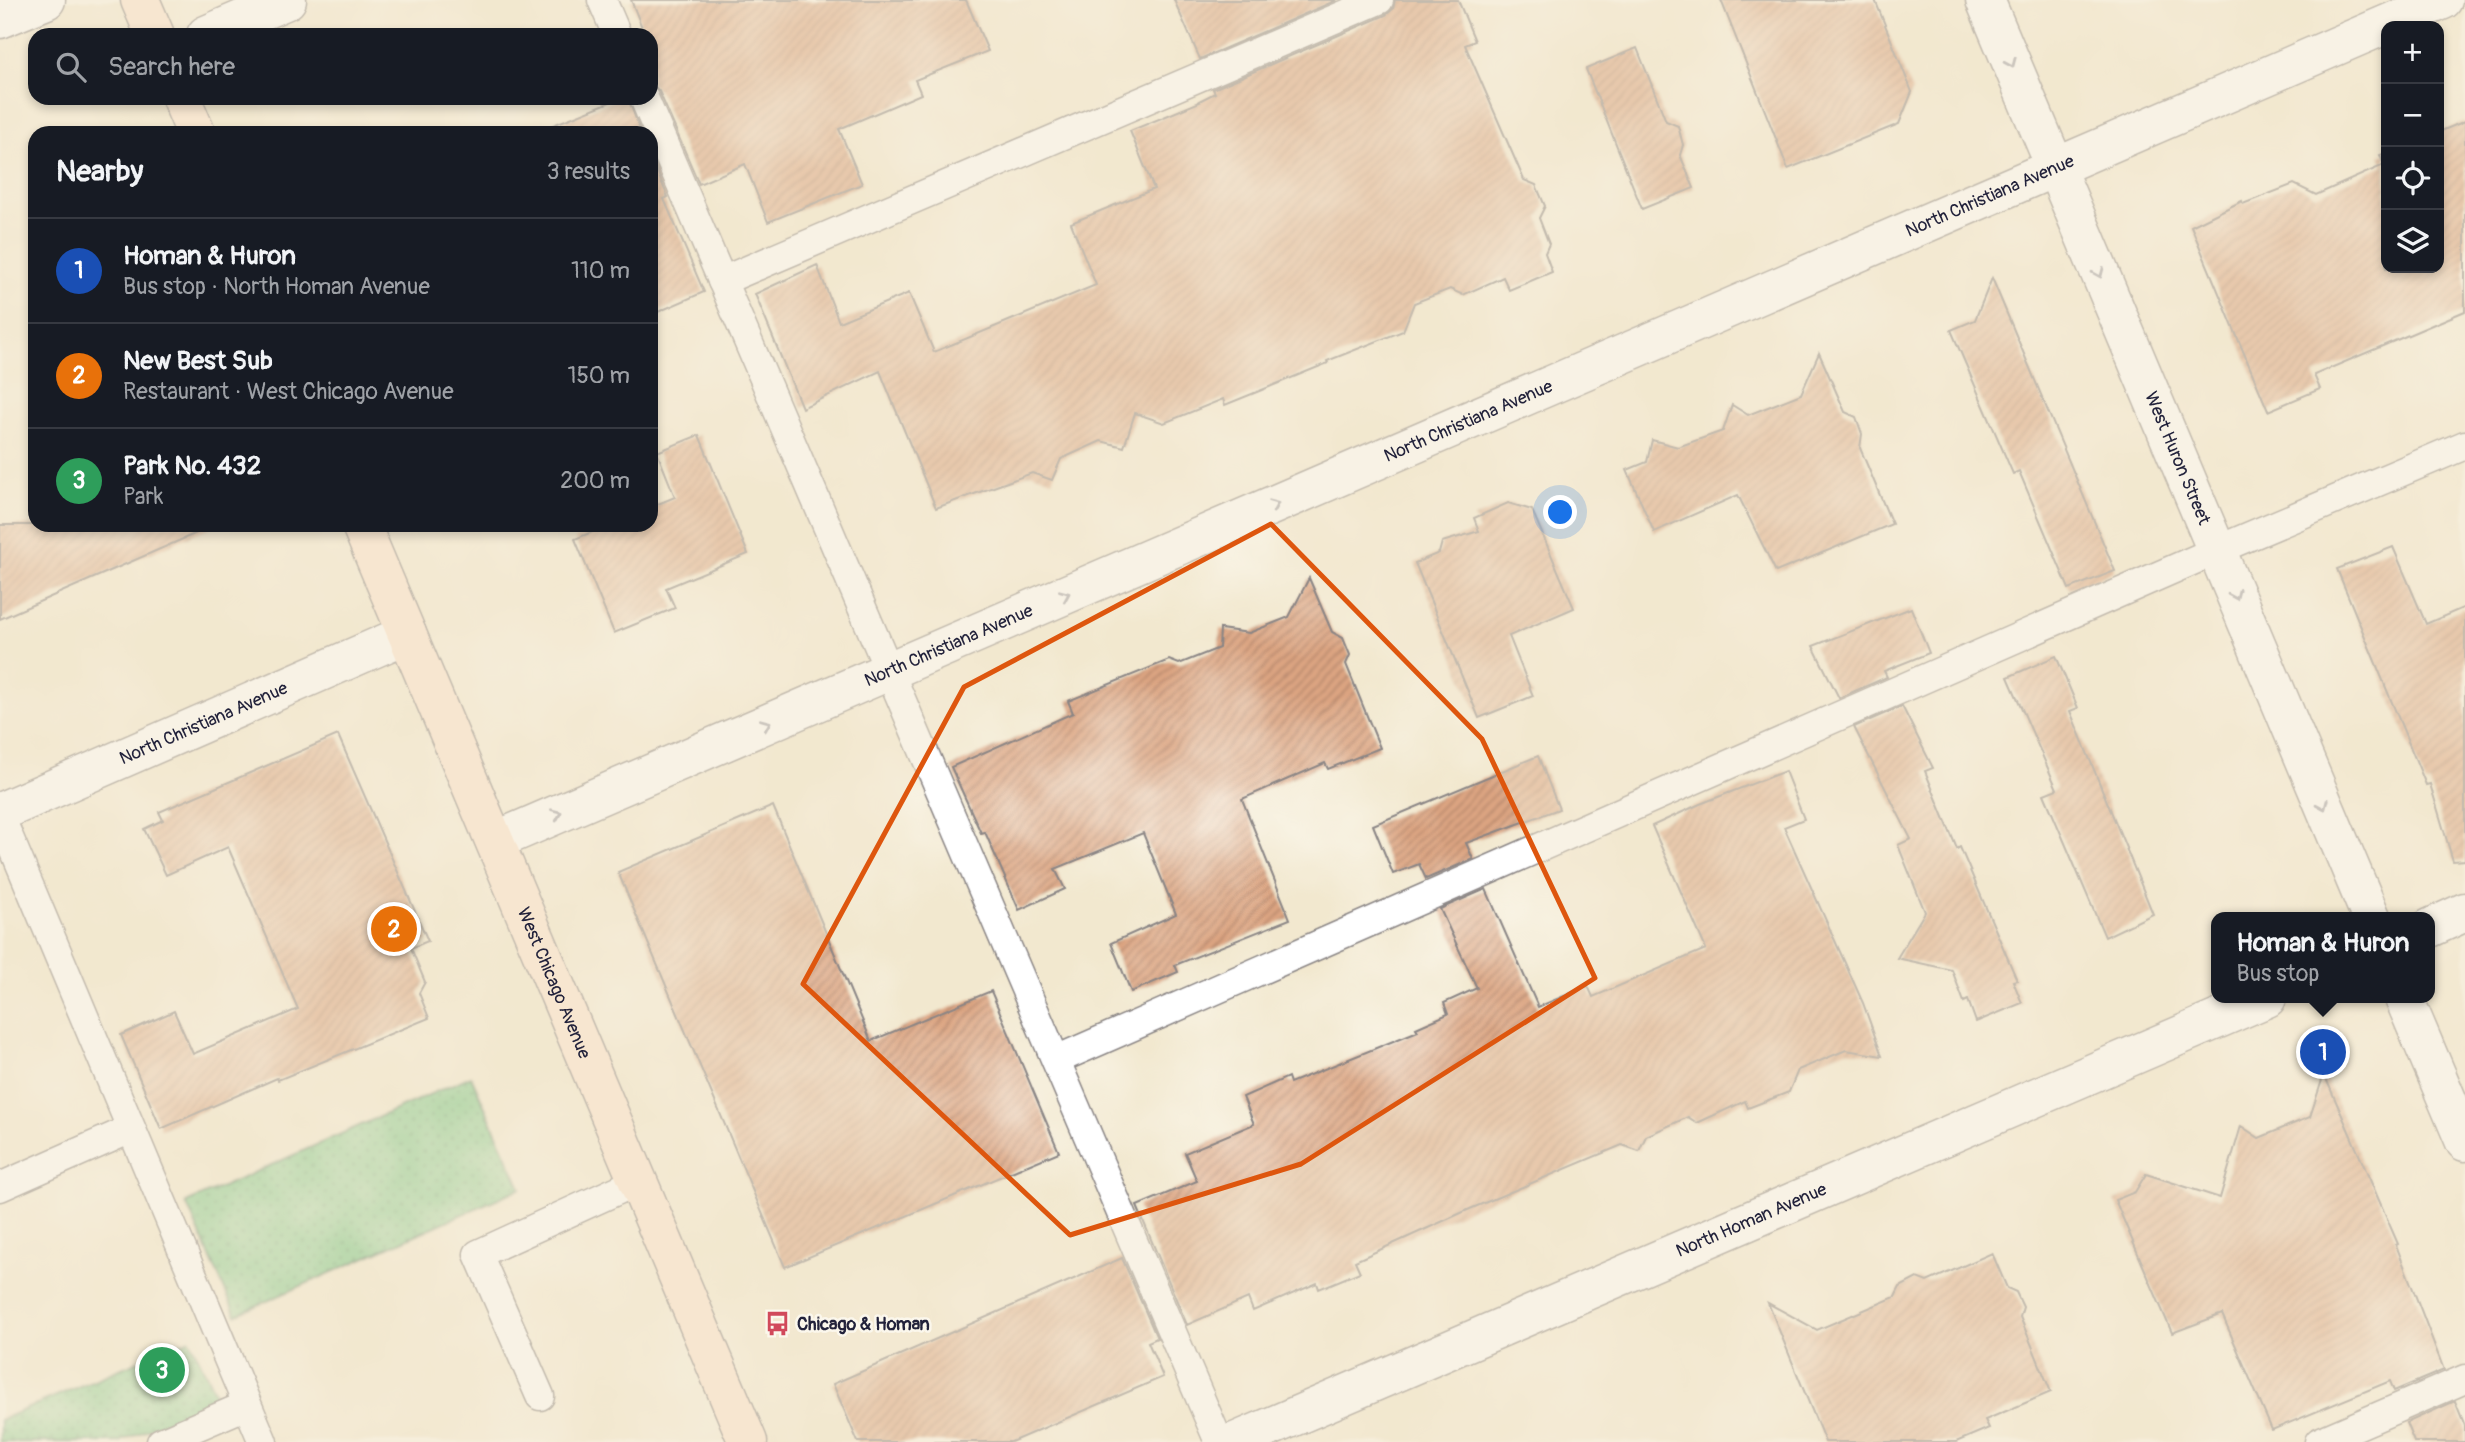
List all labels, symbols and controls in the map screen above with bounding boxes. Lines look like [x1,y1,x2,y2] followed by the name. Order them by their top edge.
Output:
[2381,21,2444,273] map controls
[2381,21,2444,84] button: +
[28,28,658,105] search box
[52,48,90,86] icon: search
[108,51,235,83] text: Search here
[2003,56,2017,68] one-way arrow
[2381,84,2444,147] button: −
[2381,147,2444,210] button: locate
[1902,150,2078,243] street label: North Christiana Avenue
[56,153,143,190] text: Nearby
[547,157,630,186] text: 3 results
[2381,210,2444,273] button: layers
[123,240,296,272] text: Homan & Huron
[75,256,84,285] text: 1
[571,256,630,285] text: 110 m
[2091,266,2105,278] one-way arrow
[123,272,430,301] text: Bus stop · North Homan Avenue
[123,345,273,377] text: New Best Sub
[73,361,85,390] text: 2
[567,361,630,390] text: 150 m
[1381,375,1556,468] street label: North Christiana Avenue
[123,377,454,406] text: Restaurant · West Chicago Avenue
[2139,388,2216,529] street label: West Huron Street
[123,450,261,482] text: Park No. 432
[73,466,85,495] text: 3
[560,466,630,495] text: 200 m
[123,482,163,511] text: Park
[1543,495,1577,529] your location
[1267,499,1279,513] one-way arrow
[2227,588,2241,600] one-way arrow
[1058,589,1070,603] one-way arrow
[861,599,1037,692] street label: North Christiana Avenue
[116,677,291,770] street label: North Christiana Avenue
[759,718,772,732] one-way arrow
[2315,798,2329,810] one-way arrow
[550,808,563,822] one-way arrow
[371,903,417,955] pin: 2
[512,904,596,1062] street label: West Chicago Avenue
[2211,912,2435,1003] popup
[2236,927,2410,959] text: Homan & Huron
[2236,959,2319,988] text: Bus stop
[2300,1026,2346,1078] pin: 1
[1673,1178,1830,1263] street label: North Homan Avenue
[763,1310,791,1338] bus stop icon: Chicago & Homan
[797,1313,930,1336] place label: Chicago & Homan
[139,1344,185,1396] pin: 3

